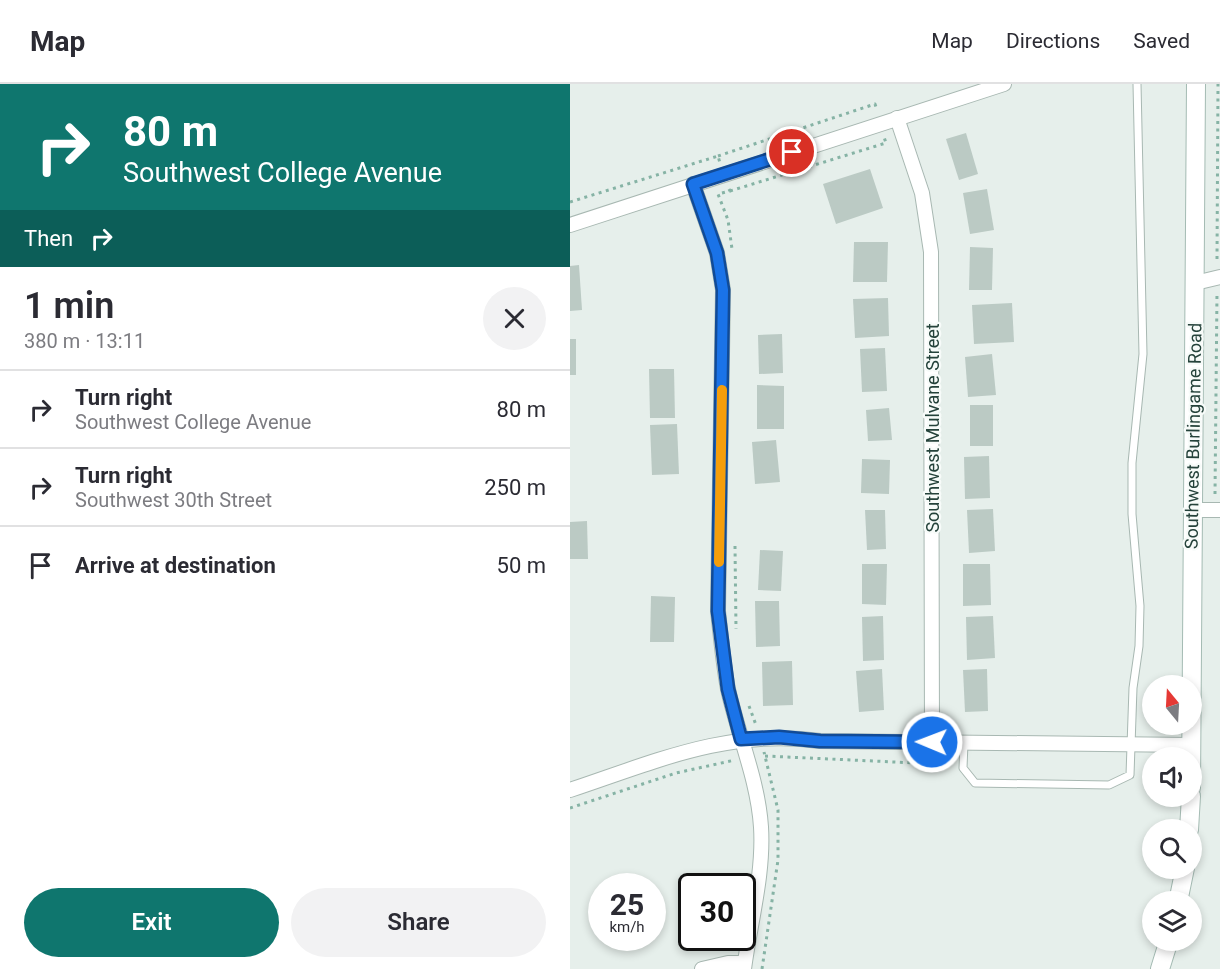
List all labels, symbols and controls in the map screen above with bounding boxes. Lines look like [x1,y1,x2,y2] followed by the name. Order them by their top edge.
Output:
[30,25,85,58] text: Map
[931,29,973,53] text: Map
[1006,29,1100,53] text: Directions
[1133,29,1190,53] text: Saved
[123,107,218,156] text: 80 m
[24,108,102,186] icon: right
[766,126,817,177] pin
[775,135,808,168] icon: arrive
[123,157,442,189] text: Southwest College Avenue
[85,222,118,255] icon: right
[24,226,73,251] text: Then
[24,285,114,327] text: 1 min
[483,287,546,350] button: close
[922,323,943,533] street label: Southwest Mulvane Street
[1181,323,1205,549] street label: Southwest Burlingame Road
[24,329,145,353] text: 380 m · 13:11
[75,385,172,410] text: Turn right
[24,393,57,426] icon: right
[497,397,546,422] text: 80 m
[75,410,311,434] text: Southwest College Avenue
[75,463,172,488] text: Turn right
[24,471,57,504] icon: right
[484,475,546,500] text: 250 m
[75,488,272,512] text: Southwest 30th Street
[24,549,57,582] icon: arrive
[75,553,276,578] text: Arrive at destination
[497,553,546,578] text: 50 m
[1142,675,1202,735] north arrow
[1142,675,1202,951] map controls
[900,710,964,774] position arrow
[1142,747,1202,807] button: sound
[1142,819,1202,879] button: search
[678,873,756,951] speed limit sign: 30
[610,887,644,922] text: 25
[24,888,279,957] button: Exit
[291,888,546,957] button: Share
[1142,891,1202,951] button: layers
[609,918,645,936] text: km/h

